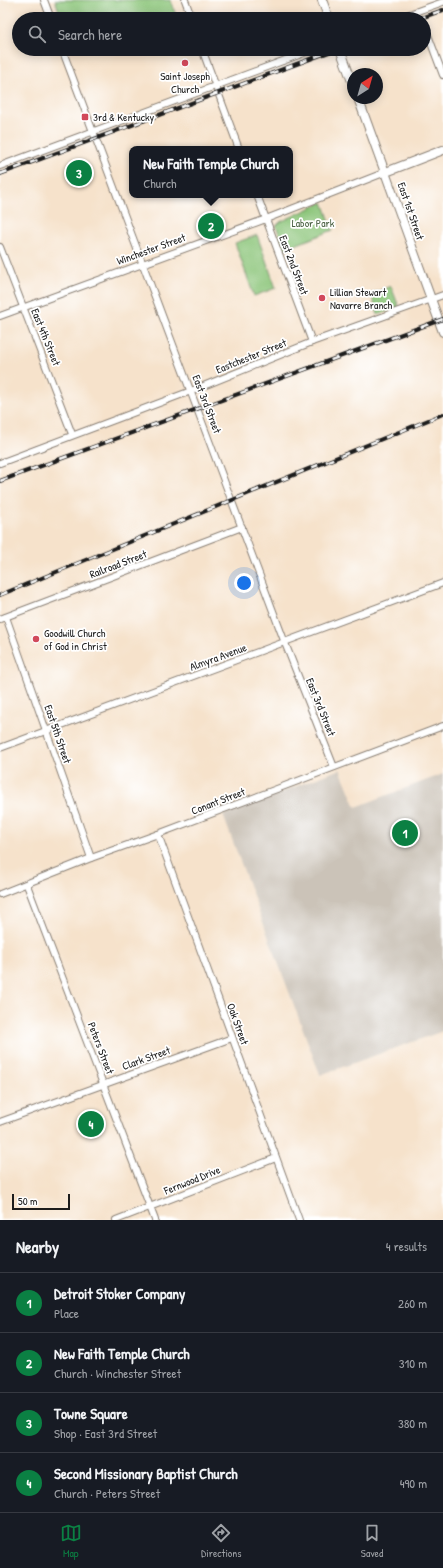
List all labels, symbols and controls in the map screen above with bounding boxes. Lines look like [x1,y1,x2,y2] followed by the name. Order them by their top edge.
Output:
[12,12,431,56] search box
[26,23,48,45] icon: search
[58,24,122,45] text: Search here
[180,58,190,68] marker: Saint Joseph Church
[347,68,383,104] north arrow
[160,69,210,96] place label: Saint Joseph Church
[93,110,154,124] place label: 3rd & Kentucky
[80,112,90,122] marker: 3rd & Kentucky
[129,146,293,198] popup
[143,153,279,174] text: New Faith Temple Church
[66,158,92,188] pin: 3
[143,174,177,192] text: Church
[395,180,427,242] street label: East 1st Street
[198,211,224,241] pin: 2
[292,216,335,230] park label: Labor Park
[115,230,188,268] street label: Winchester Street
[276,233,312,297] street label: East 2nd Street
[330,285,393,312] place label: Lillian Stewart Navarre Branch
[317,293,327,303] marker: Lillian Stewart Navarre Branch
[28,306,64,368] street label: East 4th Street
[213,335,289,377] street label: Eastchester Street
[189,373,225,435] street label: East 3rd Street
[87,547,149,581] street label: Railroad Street
[234,573,254,593] your location
[44,626,107,653] place label: Goodwill Church of God in Christ
[31,634,41,644] marker: Goodwill Church of God in Christ
[188,640,249,674] street label: Almyra Avenue
[303,676,339,738] street label: East 3rd Street
[41,703,75,765] street label: East 5th Street
[189,784,247,818] street label: Conant Street
[392,818,418,848] pin: 1
[224,1001,252,1047] street label: Oak Street
[85,1020,117,1076] street label: Peters Street
[120,1043,172,1073] street label: Clark Street
[78,1109,104,1139] pin: 4
[161,1162,223,1198] street label: Fernwood Drive
[12,1192,70,1211] scale bar
[18,1194,38,1208] text: 50 m
[16,1235,59,1258] text: Nearby
[386,1237,427,1255] text: 4 results
[54,1283,185,1304] text: Detroit Stoker Company
[27,1294,31,1312] text: 1
[398,1294,427,1312] text: 260 m
[54,1304,79,1322] text: Place
[54,1343,190,1364] text: New Faith Temple Church
[26,1354,32,1372] text: 2
[399,1354,427,1372] text: 310 m
[54,1364,181,1382] text: Church · Winchester Street
[54,1403,128,1424] text: Towne Square
[26,1414,32,1432] text: 3
[398,1414,427,1432] text: 380 m
[54,1424,157,1442] text: Shop · East 3rd Street
[54,1463,238,1484] text: Second Missionary Baptist Church
[27,1474,31,1492] text: 4
[400,1474,427,1492] text: 490 m
[54,1484,160,1502] text: Church · Peters Street
[60,1522,82,1560] tab: Map
[201,1522,242,1560] tab: Directions
[361,1522,383,1560] tab: Saved

